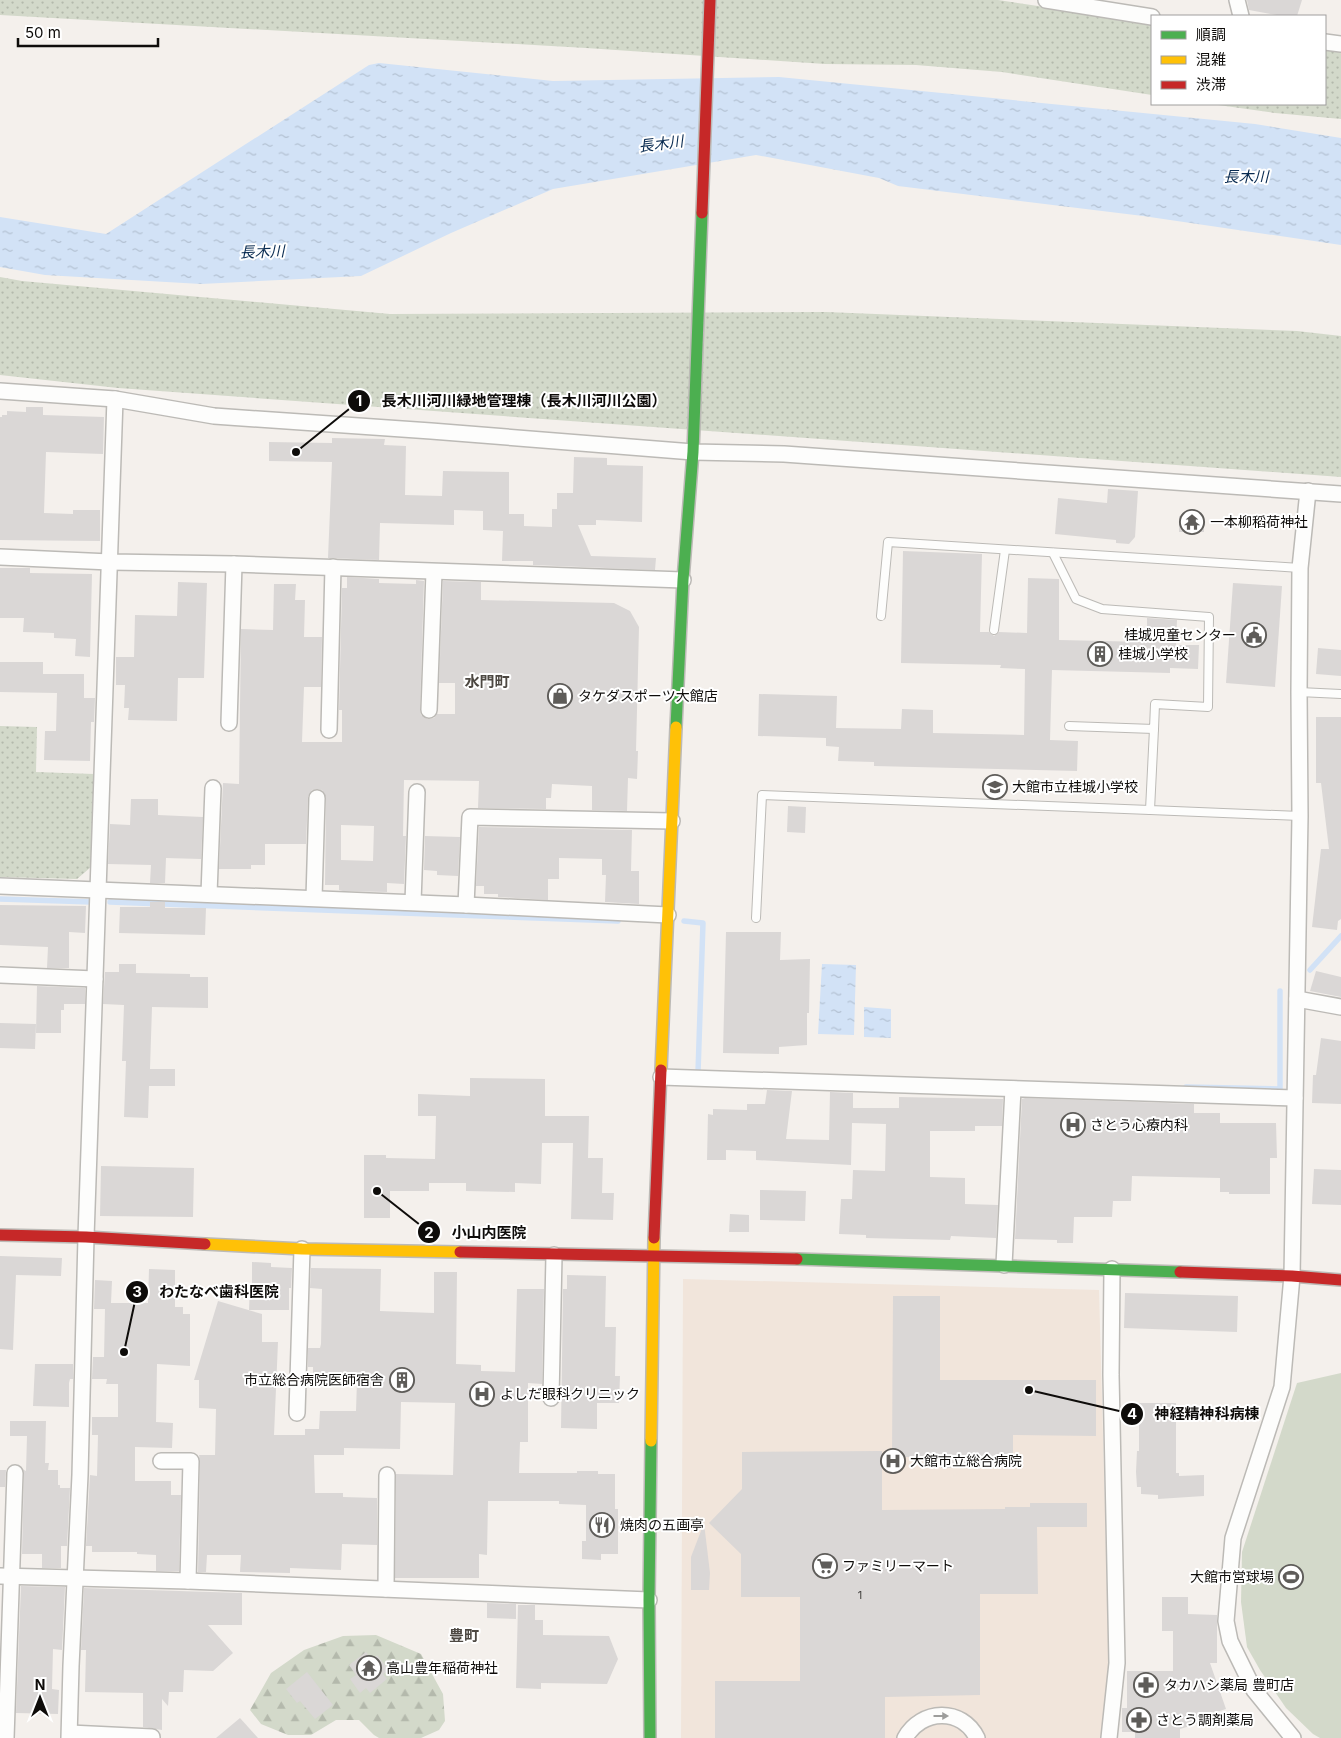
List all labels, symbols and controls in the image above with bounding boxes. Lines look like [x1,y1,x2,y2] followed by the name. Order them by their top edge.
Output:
[18,15,158,47] scale bar
[1151,15,1326,105] legend
[25,23,61,42] text: 50 m
[1196,25,1226,44] text: 順調
[1196,50,1226,69] text: 混雑
[1196,75,1226,94] text: 渋滞
[637,131,686,156] water label: 長木川
[1223,167,1270,186] water label: 長木川
[239,241,287,262] water label: 長木川
[347,386,677,416] callout: 長木川河川緑地管理棟（長木川河川公園）
[356,391,362,410] text: 1
[381,391,667,410] text: 長木川河川緑地管理棟（長木川河川公園）
[1179,509,1205,535] temple icon: 一本柳稻荷神社
[1210,513,1308,530] place label: 一本柳稻荷神社
[1241,622,1267,648] public building icon: 桂城児童センター
[1124,626,1236,643] place label: 桂城児童センター
[1087,641,1113,667] building icon: 桂城小学校
[1118,645,1188,662] place label: 桂城小学校
[464,672,510,691] district label: 水門町
[547,683,573,709] shop icon: タケダスポーツ大館店
[578,687,718,704] place label: タケダスポーツ大館店
[982,774,1008,800] school or university icon: 大館市立桂城小学校
[1012,778,1138,795] place label: 大館市立桂城小学校
[1060,1112,1086,1138] hospital icon: さとう心療内科
[1090,1116,1188,1133] place label: さとう心療内科
[416,1217,536,1247] callout: 小山内医院
[424,1223,434,1242] text: 2
[451,1223,527,1242] text: 小山内医院
[124,1277,289,1307] callout: わたなべ歯科医院
[132,1282,142,1301] text: 3
[159,1282,279,1301] text: わたなべ歯科医院
[389,1367,415,1393] building icon: 市立総合病院医師宿舎
[244,1371,384,1388] place label: 市立総合病院医師宿舎
[469,1381,495,1407] hospital icon: よしだ眼科クリニック
[500,1385,640,1402] place label: よしだ眼科クリニック
[1119,1399,1269,1429] callout: 神経精神科病棟
[1127,1404,1137,1423] text: 4
[1153,1404,1260,1423] text: 神経精神科病棟
[880,1448,906,1474] hospital icon: 大館市立総合病院
[910,1452,1022,1469] place label: 大館市立総合病院
[589,1512,615,1538] restaurant icon: 焼肉の五画亭
[620,1516,704,1533] place label: 焼肉の五画亭
[812,1553,838,1579] supermarket icon: ファミリーマート
[842,1557,954,1574] place label: ファミリーマート
[1278,1564,1304,1590] sports icon: 大館市営球場
[1190,1568,1274,1585] place label: 大館市営球場
[858,1588,862,1602] house number: 1
[449,1626,479,1645] district label: 豊町
[356,1655,382,1681] temple icon: 高山豊年稲荷神社
[386,1659,498,1676] place label: 高山豊年稲荷神社
[1133,1672,1159,1698] pharmacy icon: タカハシ薬局 豊町店
[15,1673,65,1723] north arrow
[35,1676,45,1693] text: N
[1164,1676,1294,1693] place label: タカハシ薬局 豊町店
[1126,1707,1152,1733] pharmacy icon: さとう調剤薬局
[1156,1711,1254,1728] place label: さとう調剤薬局
[933,1712,949,1720] one-way arrow

